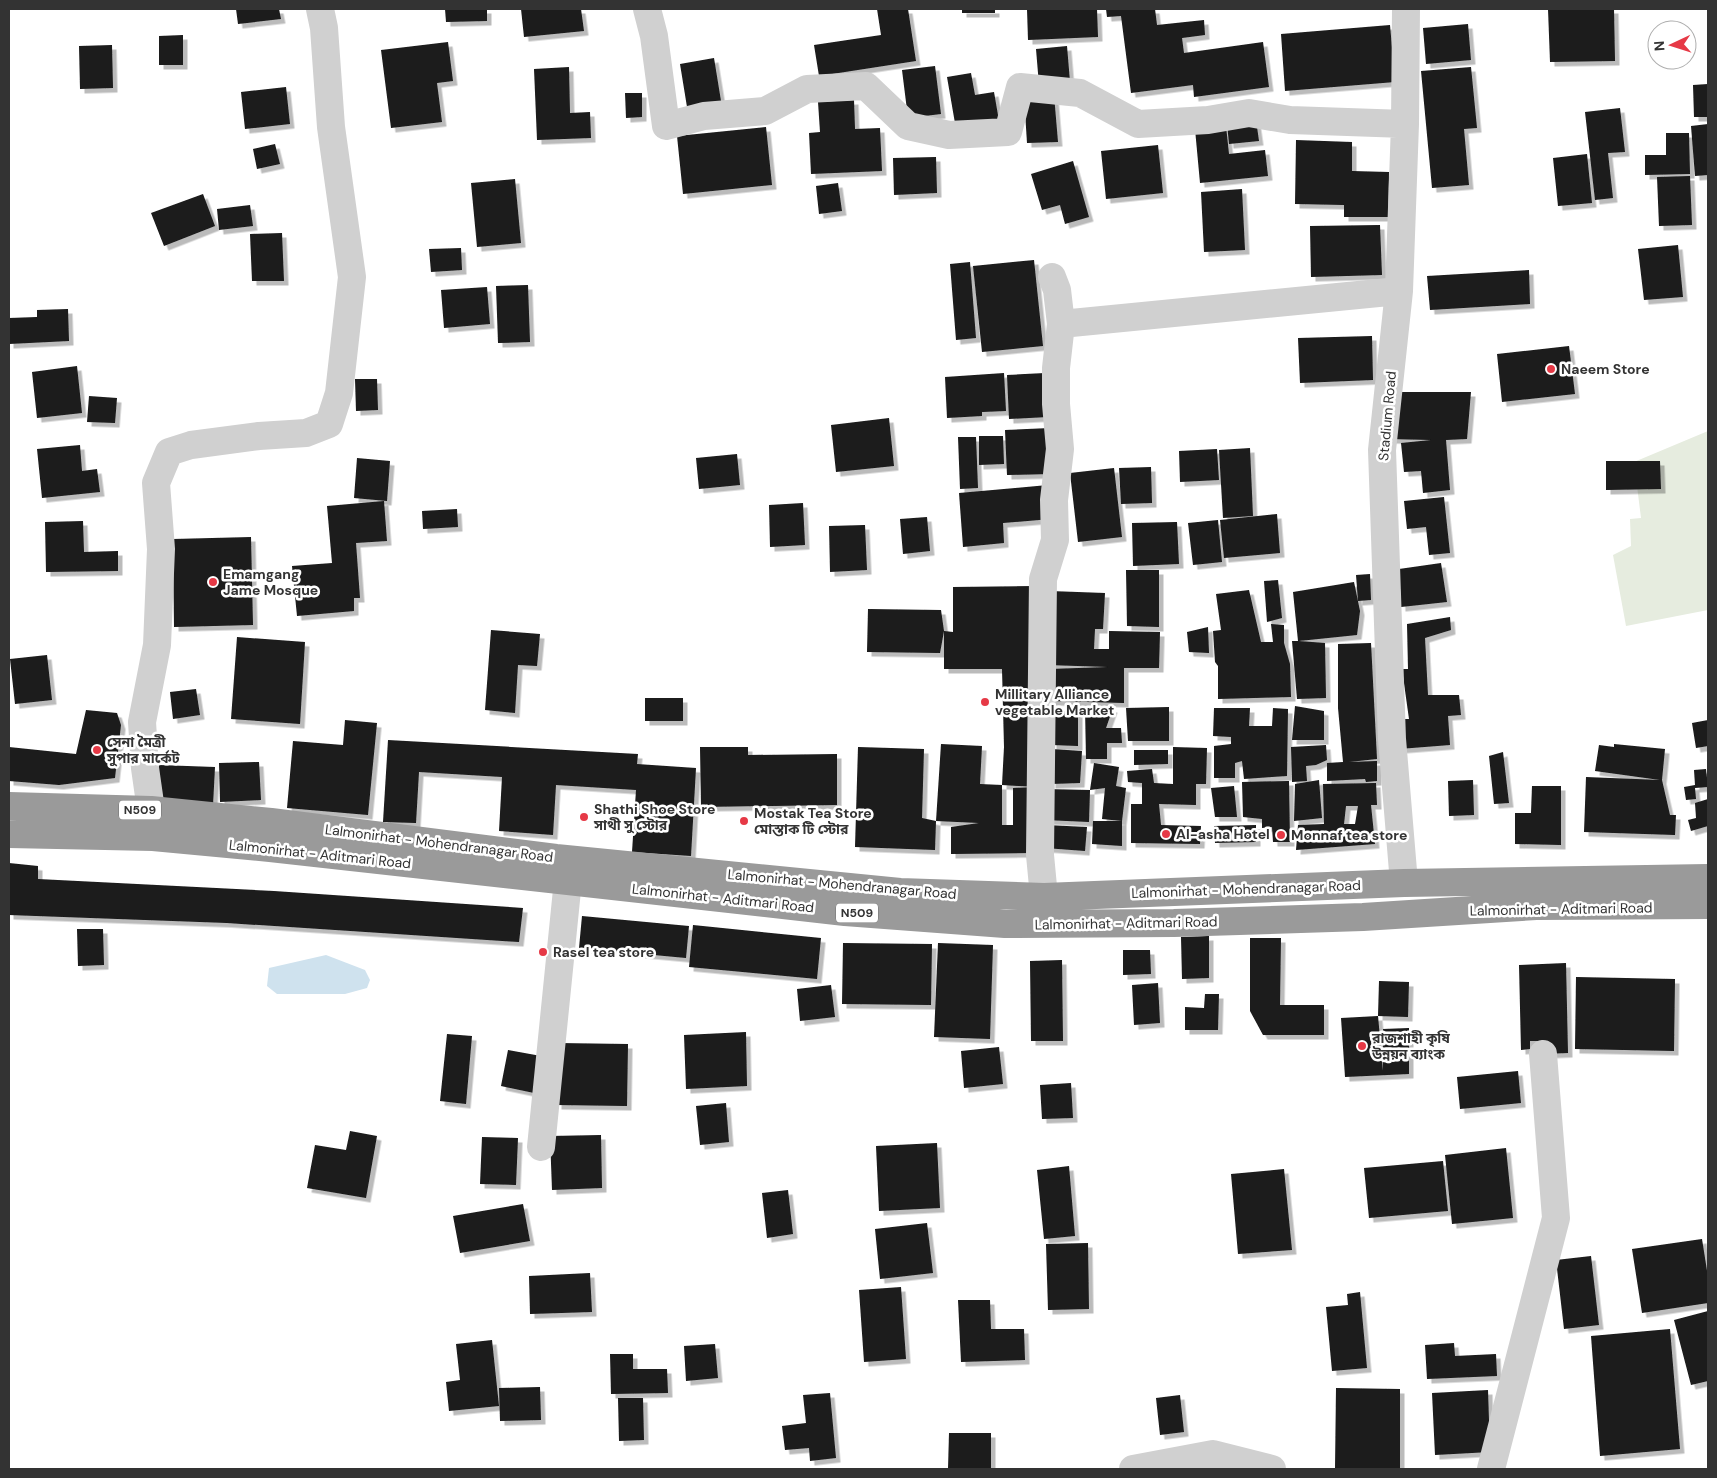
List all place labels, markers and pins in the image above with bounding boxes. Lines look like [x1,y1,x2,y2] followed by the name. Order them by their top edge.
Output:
[1561,360,1650,378] place label: Naeem Store
[1545,363,1557,375] marker: Naeem Store
[223,565,318,599] place label: Emamgang Jame Mosque
[207,576,219,588] marker: Emamgang Jame Mosque
[995,685,1114,719] place label: Millitary Alliance vegetable Market
[979,696,991,708] marker: Millitary Alliance vegetable Market
[106,733,180,767] place label: সেনা মৈত্রী সুপার মার্কেট
[91,744,103,756] marker: সেনা মৈত্রী সুপার মার্কেট
[593,800,715,834] place label: Shathi Shoe Store সাথী সু স্টোর
[754,804,872,838] place label: Mostak Tea Store মোস্তাক টি স্টোর
[578,811,590,823] marker: Shathi Shoe Store সাথী সু স্টোর
[738,815,750,827] marker: Mostak Tea Store মোস্তাক টি স্টোর
[1176,825,1270,843] place label: Al-asha Hotel
[1291,826,1407,844] place label: Monnaf tea store
[1160,828,1172,840] marker: Al-asha Hotel
[1275,829,1287,841] marker: Monnaf tea store
[553,943,654,961] place label: Rasel tea store
[537,946,549,958] marker: Rasel tea store
[1371,1029,1450,1063] place label: রাজশাহী কৃষি উন্নয়ন ব্যাংক
[1356,1040,1368,1052] marker: রাজশাহী কৃষি উন্নয়ন ব্যাংক

